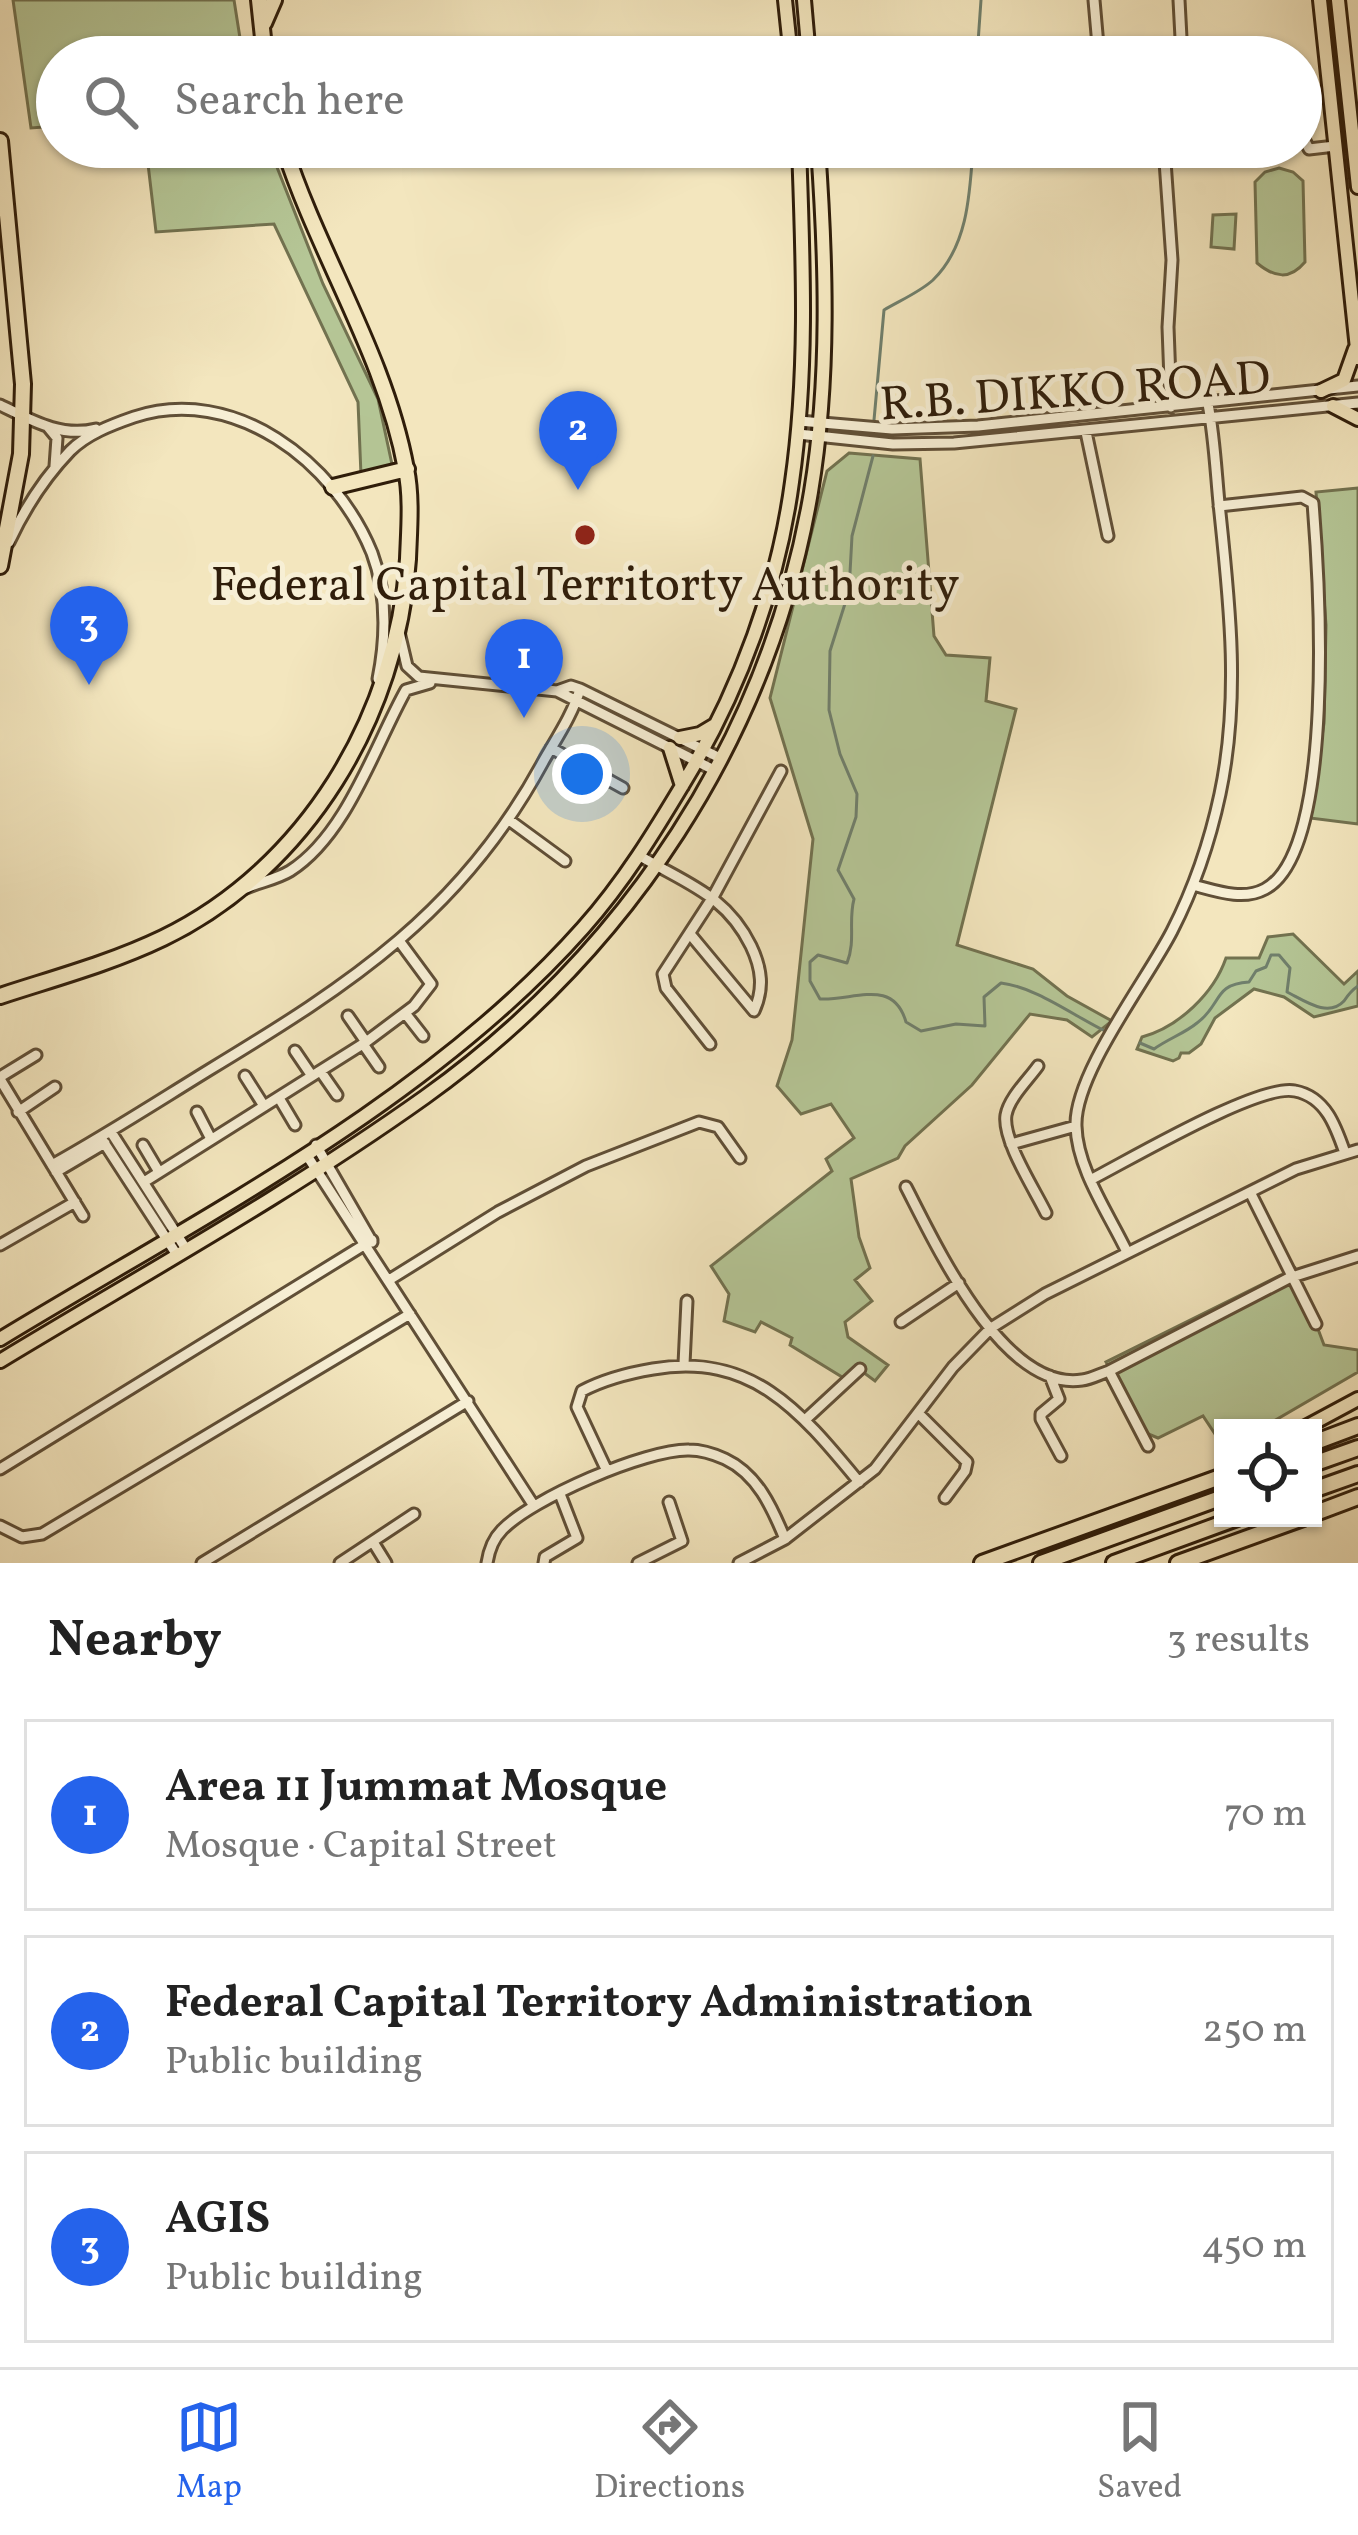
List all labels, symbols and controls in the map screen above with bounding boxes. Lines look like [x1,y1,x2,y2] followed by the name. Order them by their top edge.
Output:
[36,36,1322,168] search box
[78,69,144,135] icon: search
[174,71,405,134] text: Search here
[878,346,1273,441] street label: R.B. DIKKO ROAD
[539,391,617,490] pin: 2
[572,522,598,548] marker: Federal Capital Territorty Authority
[211,554,960,621] place label: Federal Capital Territorty Authority
[50,586,128,685] pin: 3
[485,619,563,718] pin: 1
[552,744,612,804] your location
[1214,1419,1322,1527] map controls
[1214,1419,1322,1527] button: locate
[48,1606,222,1677] text: Nearby
[1167,1614,1310,1668] text: 3 results
[165,1757,667,1820] text: Area 11 Jummat Mosque
[82,1788,98,1842] text: 1
[1224,1788,1307,1842] text: 70 m
[165,1820,557,1874] text: Mosque · Capital Street
[165,1973,1033,2036] text: Federal Capital Territory Administration
[80,2004,100,2058] text: 2
[1202,2004,1307,2058] text: 250 m
[165,2036,423,2090] text: Public building
[165,2189,270,2252] text: AGIS
[80,2220,100,2274] text: 3
[1201,2220,1307,2274] text: 450 m
[165,2252,423,2306] text: Public building
[176,2394,242,2512] tab: Map
[594,2394,745,2512] tab: Directions
[1097,2394,1182,2512] tab: Saved

